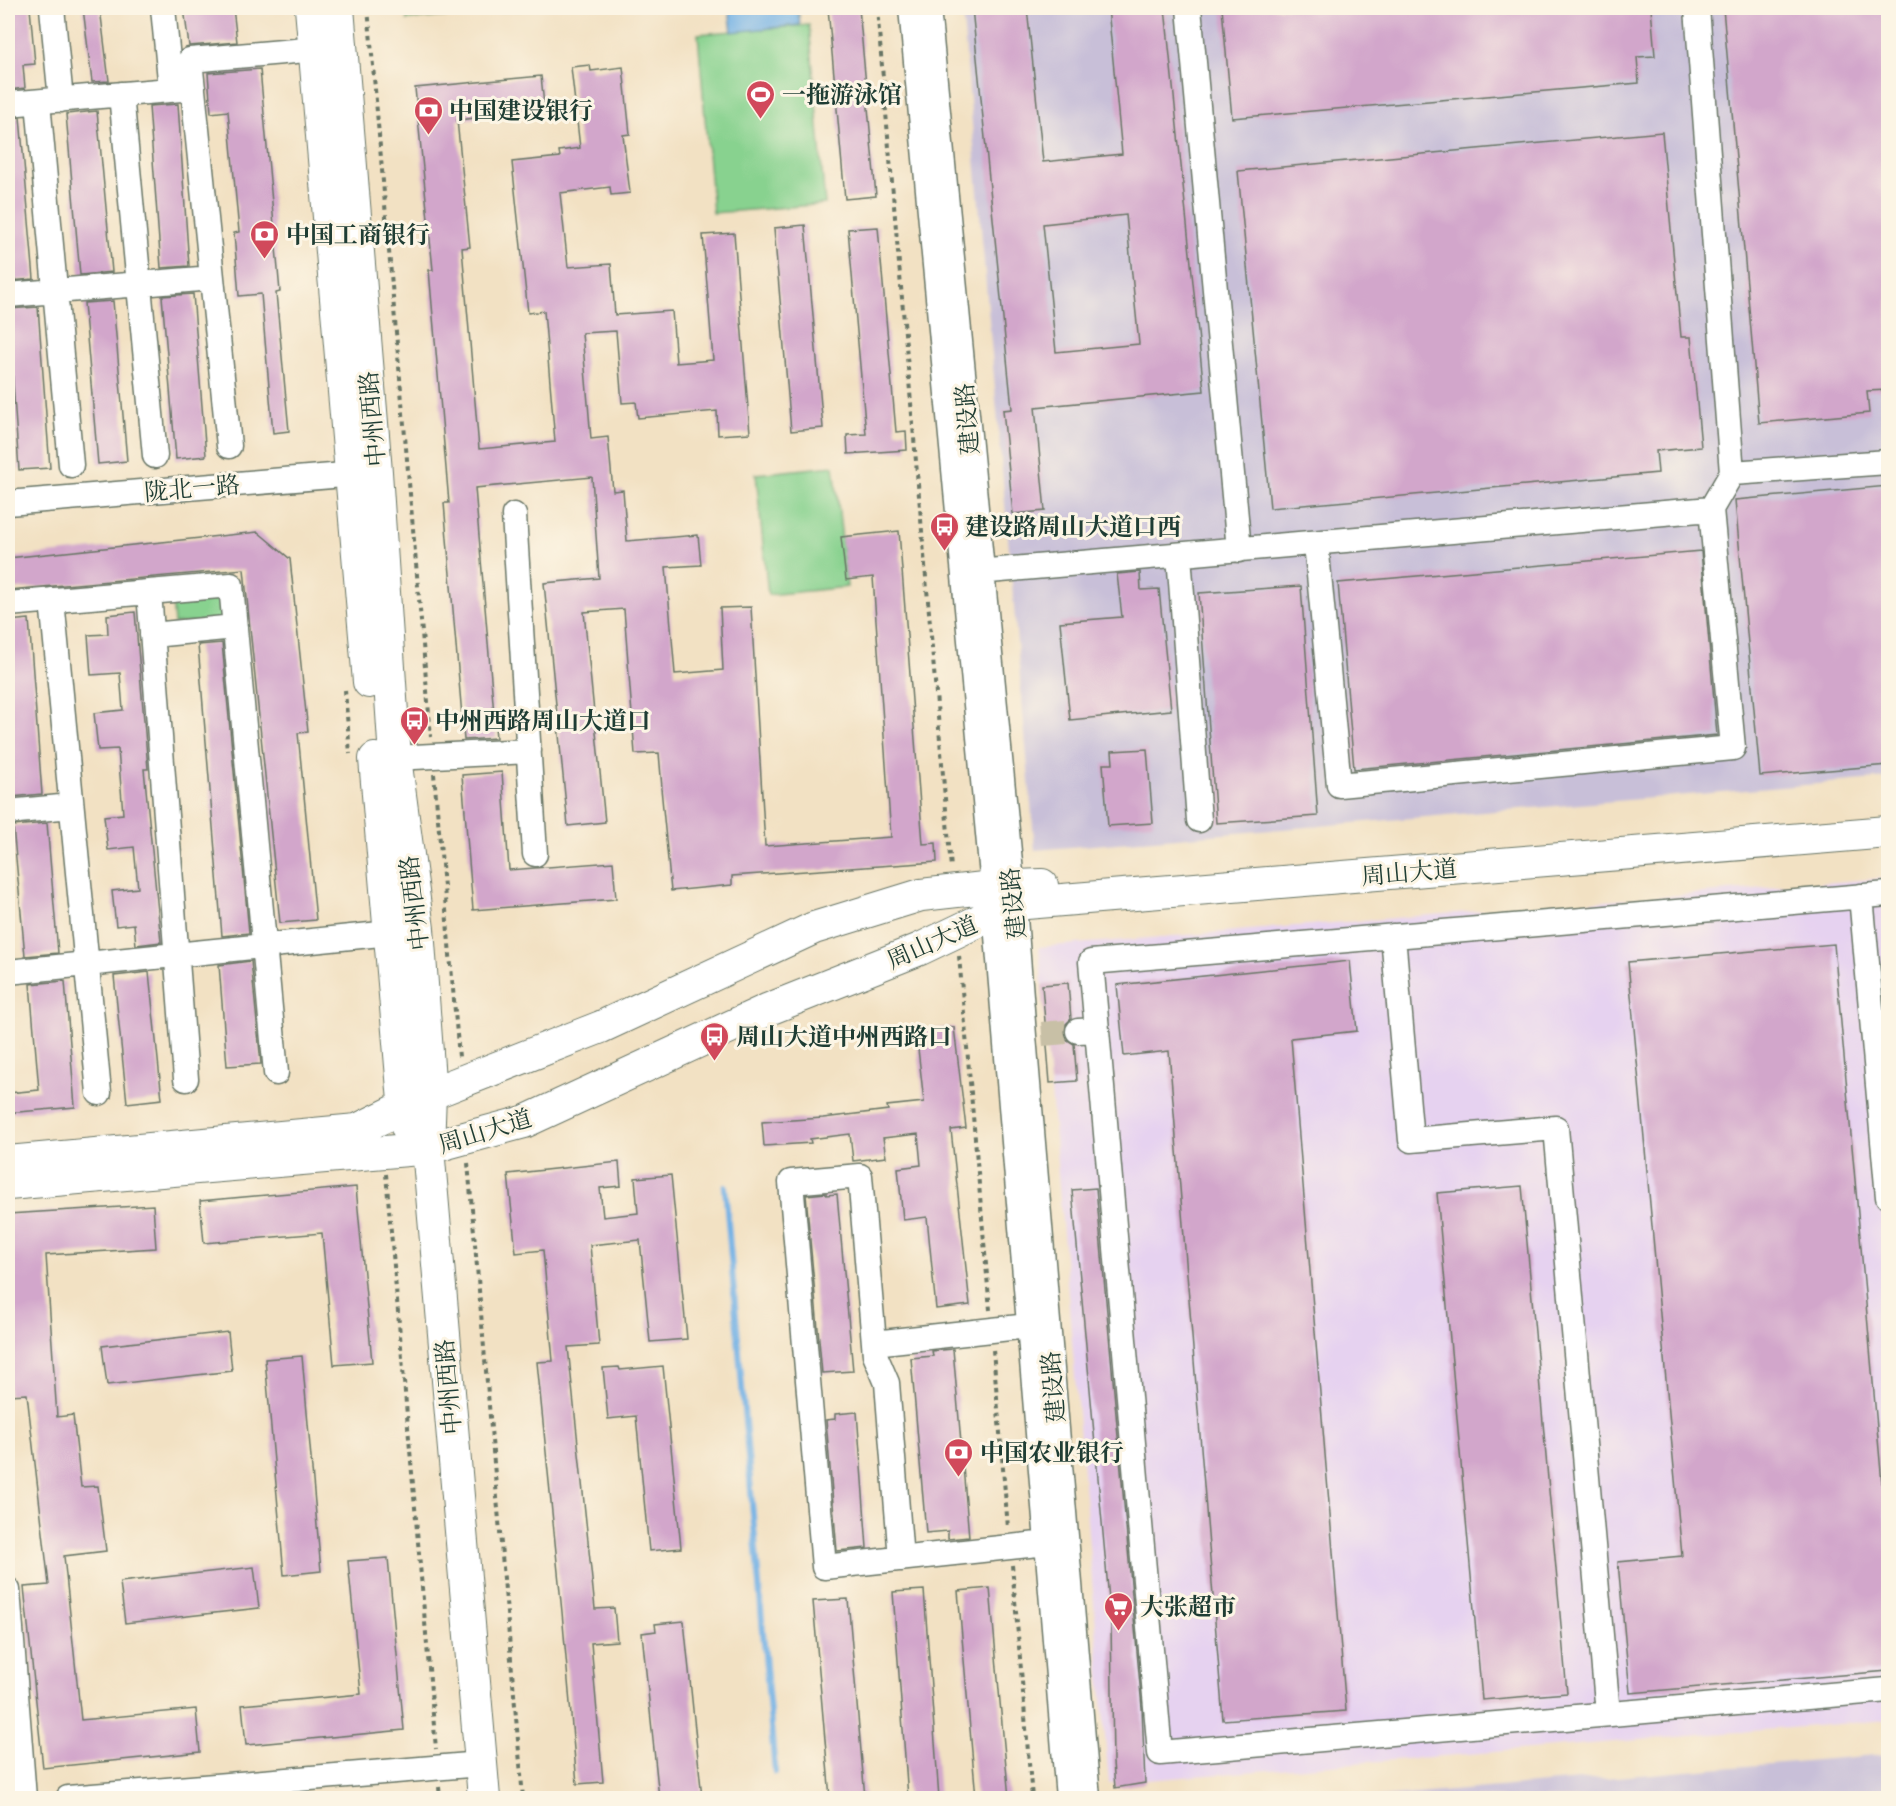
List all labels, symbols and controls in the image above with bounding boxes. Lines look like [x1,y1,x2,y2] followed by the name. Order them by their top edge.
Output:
[745,78,777,120] sports icon: 一拖游泳馆
[782,79,902,110] place label: 一拖游泳馆
[412,94,444,136] bank icon: 中国建设银行
[449,95,593,126] place label: 中国建设银行
[249,218,281,260] bank icon: 中国工商银行
[286,219,430,250] place label: 中国工商银行
[352,370,392,468] street label: 中州西路
[948,382,986,456] street label: 建设路
[143,468,241,508] street label: 陇北一路
[928,510,960,552] bus stop icon: 建设路周山大道口西
[965,511,1181,542] place label: 建设路周山大道口西
[398,704,430,746] bus stop icon: 中州西路周山大道口
[435,705,651,736] place label: 中州西路周山大道口
[1360,852,1458,892] street label: 周山大道
[393,853,435,953] street label: 中州西路
[994,866,1032,940] street label: 建设路
[882,908,982,976] street label: 周山大道
[699,1020,731,1062] bus stop icon: 周山大道中州西路口
[736,1021,952,1052] place label: 周山大道中州西路口
[435,1102,535,1160] street label: 周山大道
[428,1338,468,1436] street label: 中州西路
[1034,1350,1072,1424] street label: 建设路
[943,1436,975,1478] bank icon: 中国农业银行
[980,1437,1124,1468] place label: 中国农业银行
[1103,1590,1135,1632] supermarket icon: 大张超市
[1140,1591,1236,1622] place label: 大张超市

